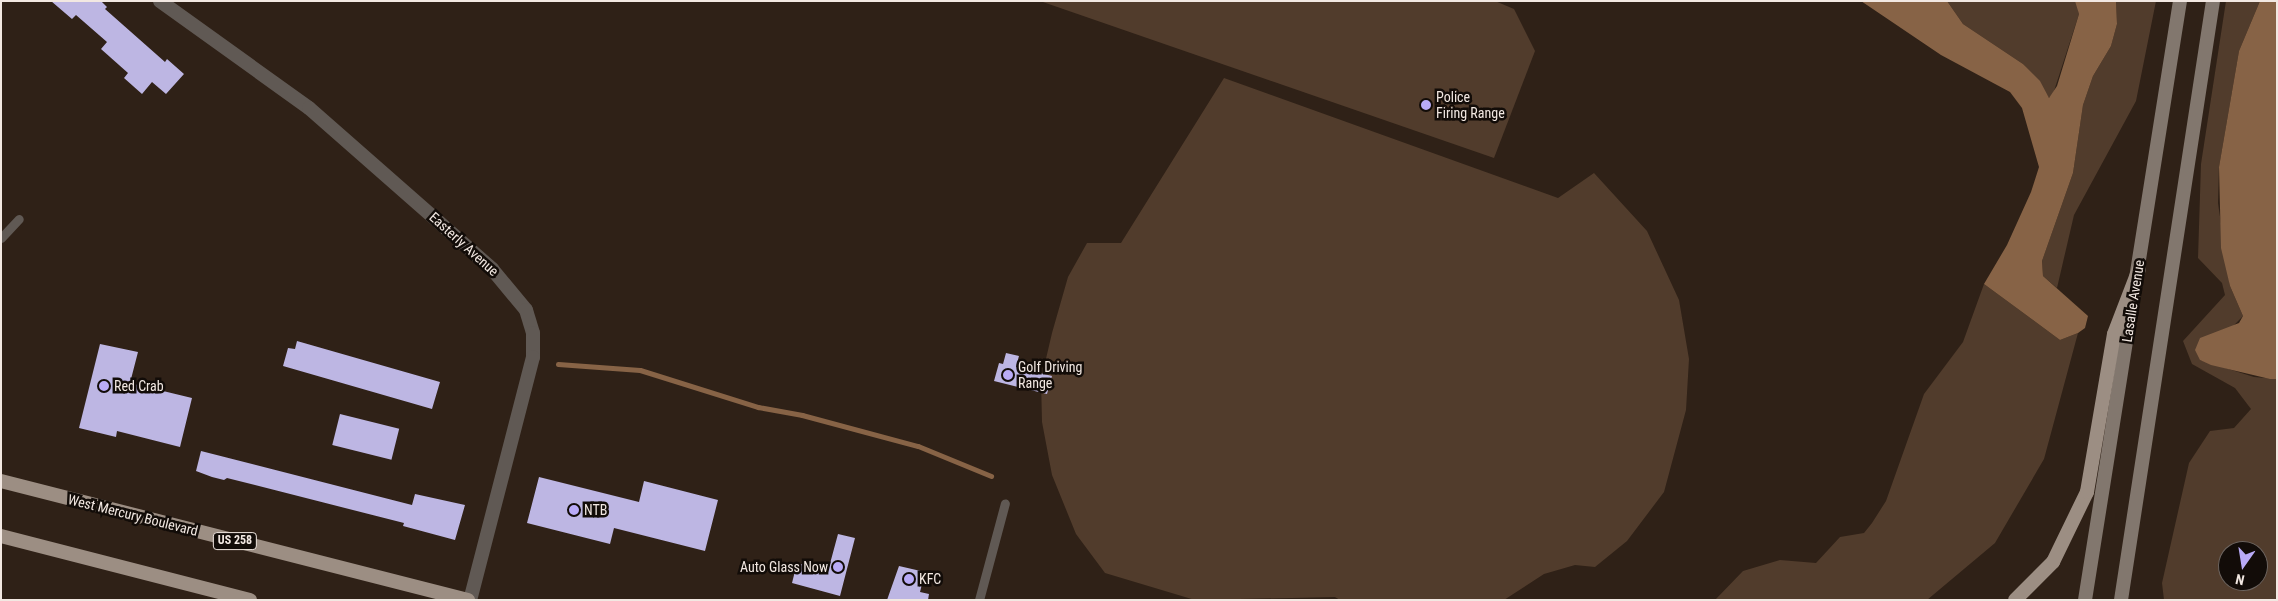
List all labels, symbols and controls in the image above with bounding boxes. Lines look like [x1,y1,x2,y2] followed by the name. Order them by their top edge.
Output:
[1436,89,1505,121] place label: Police Firing Range
[1420,99,1432,111] marker: Police Firing Range
[426,208,502,280] street label: Easterly Avenue
[2118,259,2148,343] street label: Lasalle Avenue
[1018,359,1083,392] place label: Golf Driving Range
[1002,369,1014,381] marker: Golf Driving Range
[114,378,164,394] place label: Red Crab
[98,380,110,392] marker: Red Crab
[66,491,200,539] street label: West Mercury Boulevard
[584,502,607,518] place label: NTB
[568,504,580,516] marker: NTB
[212,532,258,550] road number: US 258
[2218,541,2268,591] north arrow
[740,559,828,575] place label: Auto Glass Now
[832,561,844,573] marker: Auto Glass Now
[919,571,941,587] place label: KFC
[2234,571,2246,588] text: N
[903,573,915,585] marker: KFC

